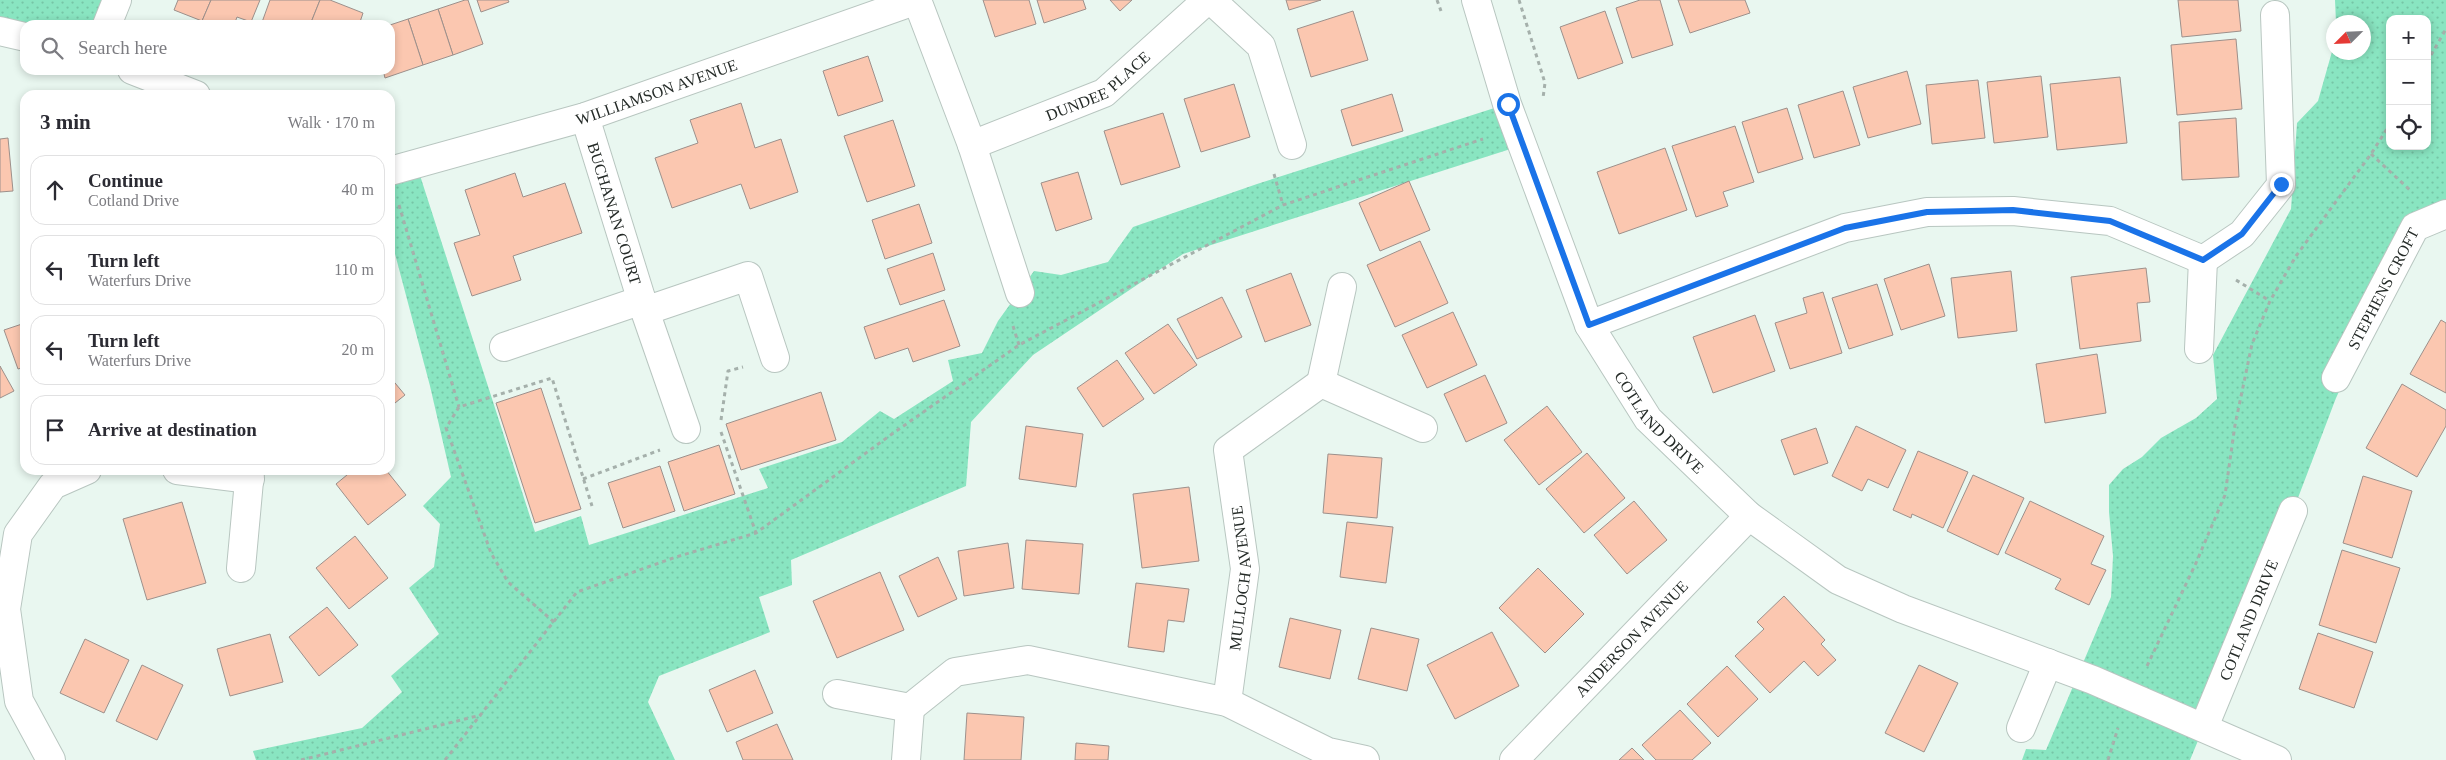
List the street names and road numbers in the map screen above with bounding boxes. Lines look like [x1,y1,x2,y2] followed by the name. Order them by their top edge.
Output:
[1043,48,1153,124] street label: DUNDEE PLACE
[574,56,739,128] street label: WILLIAMSON AVENUE
[585,140,645,287] street label: BUCHANAN COURT
[2344,225,2422,352] street label: STEPHENS CROFT
[1612,368,1708,477] street label: COTLAND DRIVE
[1226,505,1253,652] street label: MULLOCH AVENUE
[2216,557,2281,683] street label: COTLAND DRIVE
[1572,577,1691,700] street label: ANDERSON AVENUE

